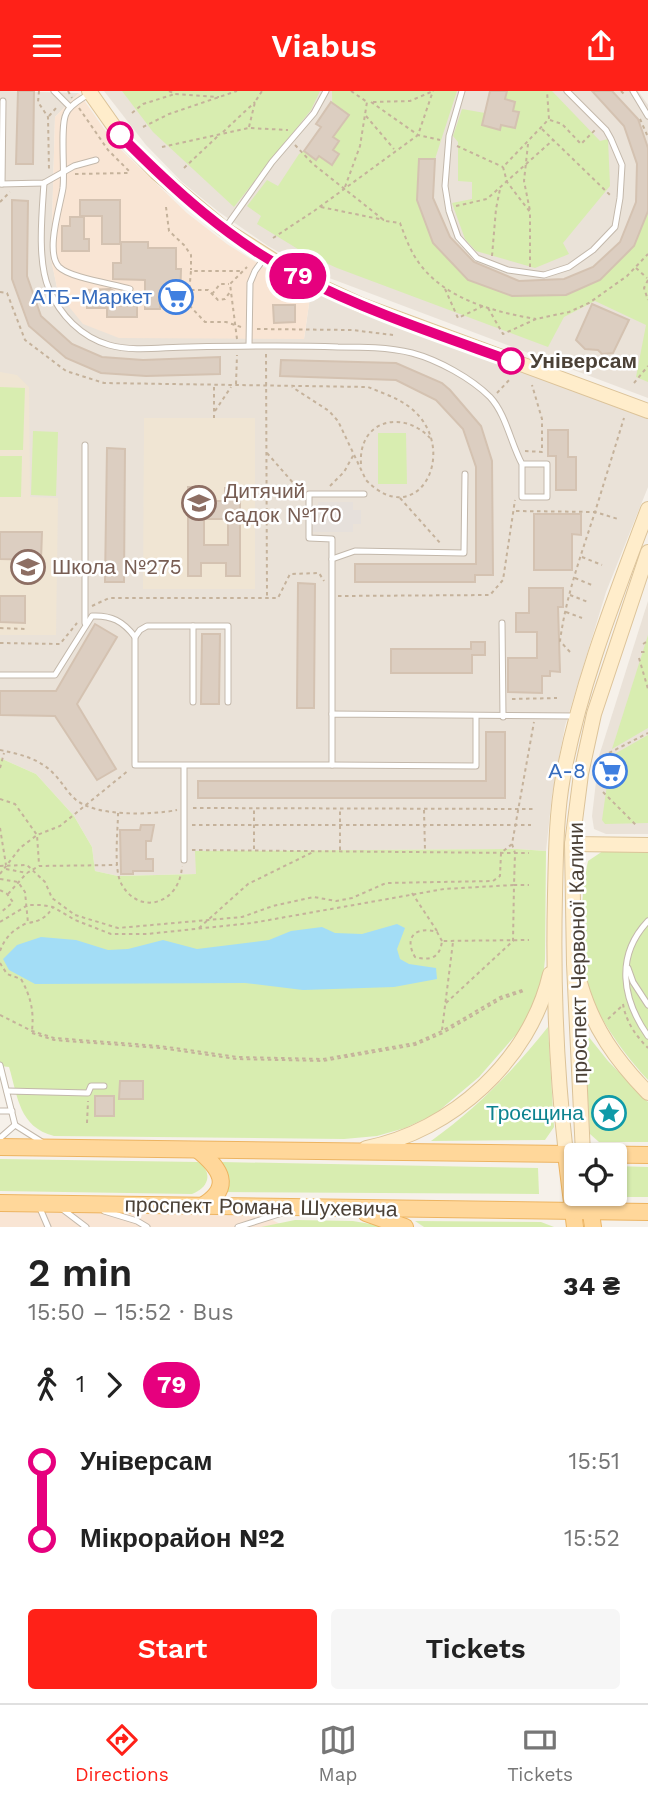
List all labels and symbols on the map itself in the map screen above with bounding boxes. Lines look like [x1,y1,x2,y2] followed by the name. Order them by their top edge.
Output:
[107,122,133,148] unlabelled marker
[266,253,330,299] line badge: 79
[157,278,195,316] supermarket icon: АТБ-Маркет
[31,284,152,309] place label: АТБ-Маркет
[498,348,524,374] marker: Універсам
[530,348,637,373] place label: Універсам
[224,478,342,527] place label: Дитячий садок №170
[180,484,218,522] school or university icon: Дитячий садок №170
[9,548,47,586] school or university icon: Школа №275
[52,554,182,579] place label: Школа №275
[591,752,629,790] supermarket icon: А-8
[548,758,586,783] place label: А-8
[563,822,592,1084] street label: проспект Червоної Калини
[590,1094,628,1132] place icon: Троєщина
[486,1100,584,1125] place label: Троєщина
[124,1192,398,1221] street label: проспект Романа Шухевича

